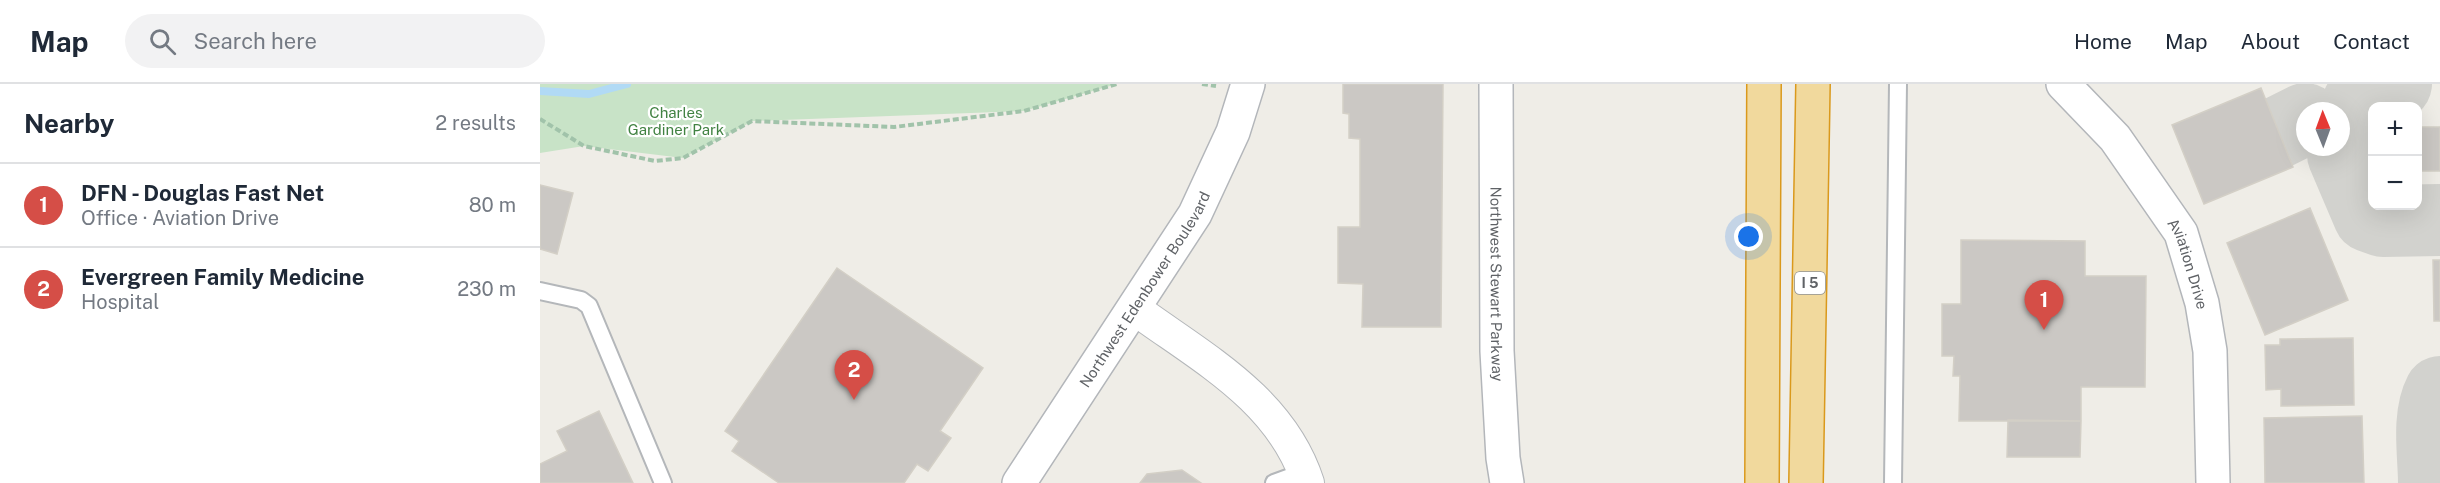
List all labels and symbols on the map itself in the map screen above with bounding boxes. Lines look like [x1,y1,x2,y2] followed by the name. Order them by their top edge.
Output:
[2296,102,2350,156] north arrow
[628,104,724,138] park label: Charles Gardiner Park
[1488,186,1507,382] street label: Northwest Stewart Parkway
[1076,189,1213,390] street label: Northwest Edenbower Boulevard
[2165,215,2211,310] street label: Aviation Drive
[1734,222,1763,251] your location
[1795,272,1825,294] road number: I 5
[2024,280,2064,330] pin: 1
[834,350,874,400] pin: 2

